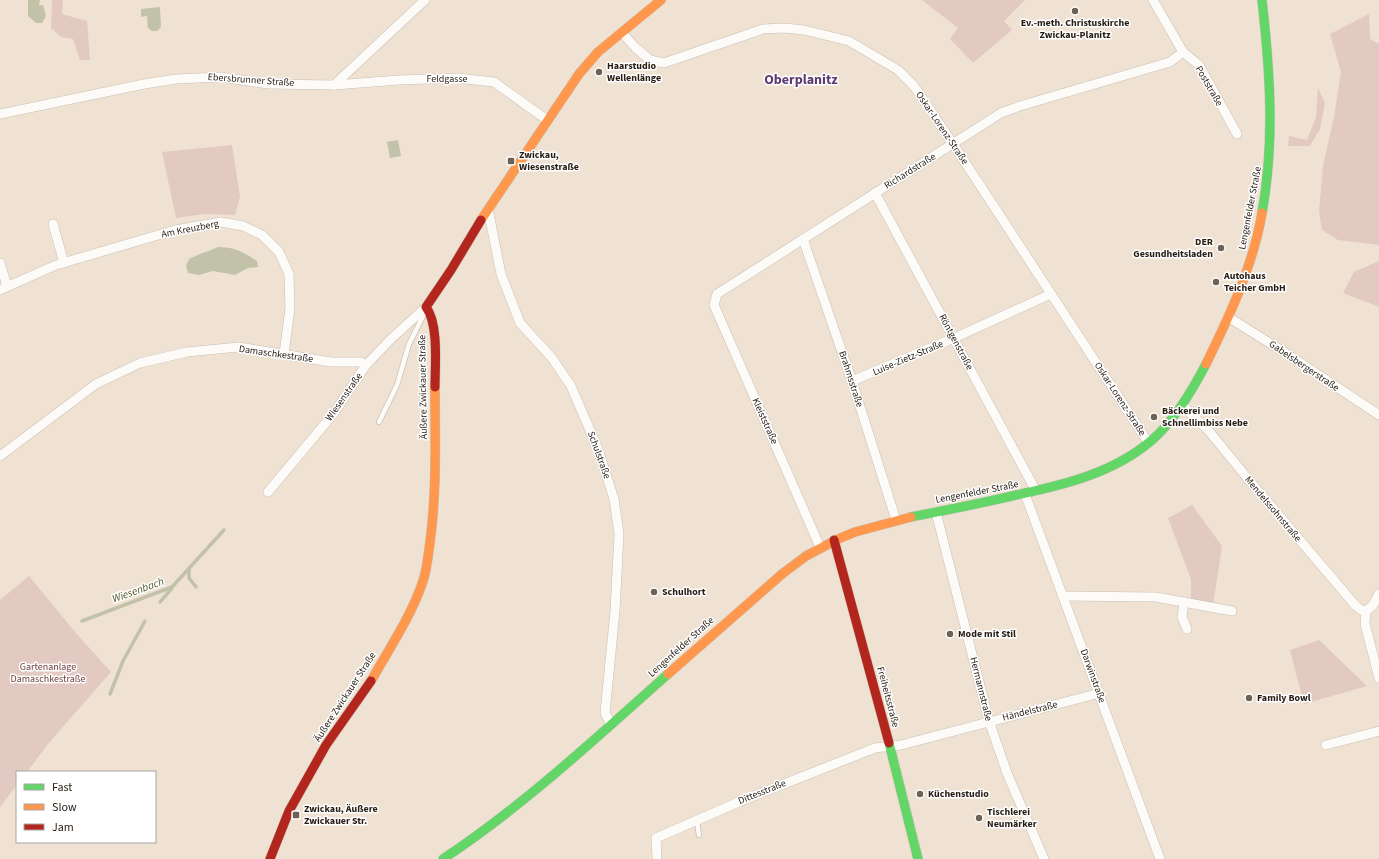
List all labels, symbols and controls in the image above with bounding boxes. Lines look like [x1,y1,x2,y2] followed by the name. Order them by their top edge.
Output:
[1070,6,1080,16] marker: Ev.-meth. Christuskirche Zwickau-Planitz
[1021,16,1129,42] place label: Ev.-meth. Christuskirche Zwickau-Planitz
[607,59,661,85] place label: Haarstudio Wellenlänge
[1192,63,1226,109] street label: Poststraße
[594,67,604,77] marker: Haarstudio Wellenlänge
[207,70,295,90] street label: Ebersbrunner Straße
[764,70,838,90] district label: Oberplanitz
[426,72,468,86] street label: Feldgasse
[912,89,972,167] street label: Oskar-Lorenz-Straße
[519,148,579,174] place label: Zwickau, Wiesenstraße
[881,150,939,192] street label: Richardstraße
[506,156,516,166] marker: Zwickau, Wiesenstraße
[1235,165,1265,251] street label: Lengenfelder Straße
[160,217,220,241] street label: Am Kreuzberg
[1133,235,1213,261] place label: DER Gesundheitsladen
[1216,243,1226,253] marker: DER Gesundheitsladen
[1223,269,1286,295] place label: Autohaus Teicher GmbH
[1211,277,1221,287] marker: Autohaus Teicher GmbH
[935,312,977,372] street label: Röntgenstraße
[415,335,431,439] street label: Äußere Zwickauer Straße
[871,337,945,379] street label: Luise-Zietz-Straße
[1266,337,1342,395] street label: Gabelsbergerstraße
[238,342,314,366] street label: Damaschkestraße
[835,349,867,409] street label: Brahmsstraße
[1091,359,1149,439] street label: Oskar-Lorenz-Straße
[322,370,366,424] street label: Wiesenstraße
[749,396,781,446] street label: Kleiststraße
[1162,404,1248,430] place label: Bäckerei und Schnellimbiss Nebe
[1149,412,1159,422] marker: Bäckerei und Schnellimbiss Nebe
[584,429,614,481] street label: Schulstraße
[1241,473,1305,545] street label: Mendelssohnstraße
[934,477,1020,507] street label: Lengenfelder Straße
[110,574,166,606] water label: Wiesenbach
[662,585,706,599] place label: Schulhort
[649,587,659,597] marker: Schulhort
[645,614,717,680] street label: Lengenfelder Straße
[958,627,1016,641] place label: Mode mit Stil
[945,629,955,639] marker: Mode mit Stil
[1077,647,1109,705] street label: Darwinstraße
[311,649,379,745] street label: Äußere Zwickauer Straße
[966,655,996,723] street label: Hermannstraße
[11,660,85,686] park label: Gartenanlage Damaschkestraße
[873,665,903,729] street label: Freiheitsstraße
[1257,691,1311,705] place label: Family Bowl
[1244,693,1254,703] marker: Family Bowl
[1001,697,1059,725] street label: Händelstraße
[16,771,156,843] legend
[736,776,788,808] street label: Dittesstraße
[52,779,72,796] text: Fast
[928,787,989,801] place label: Küchenstudio
[915,789,925,799] marker: Küchenstudio
[52,799,77,816] text: Slow
[304,802,378,828] place label: Zwickau, Äußere Zwickauer Str.
[987,805,1037,831] place label: Tischlerei Neumärker
[291,810,301,820] marker: Zwickau, Äußere Zwickauer Str.
[974,813,984,823] marker: Tischlerei Neumärker
[52,819,74,836] text: Jam

